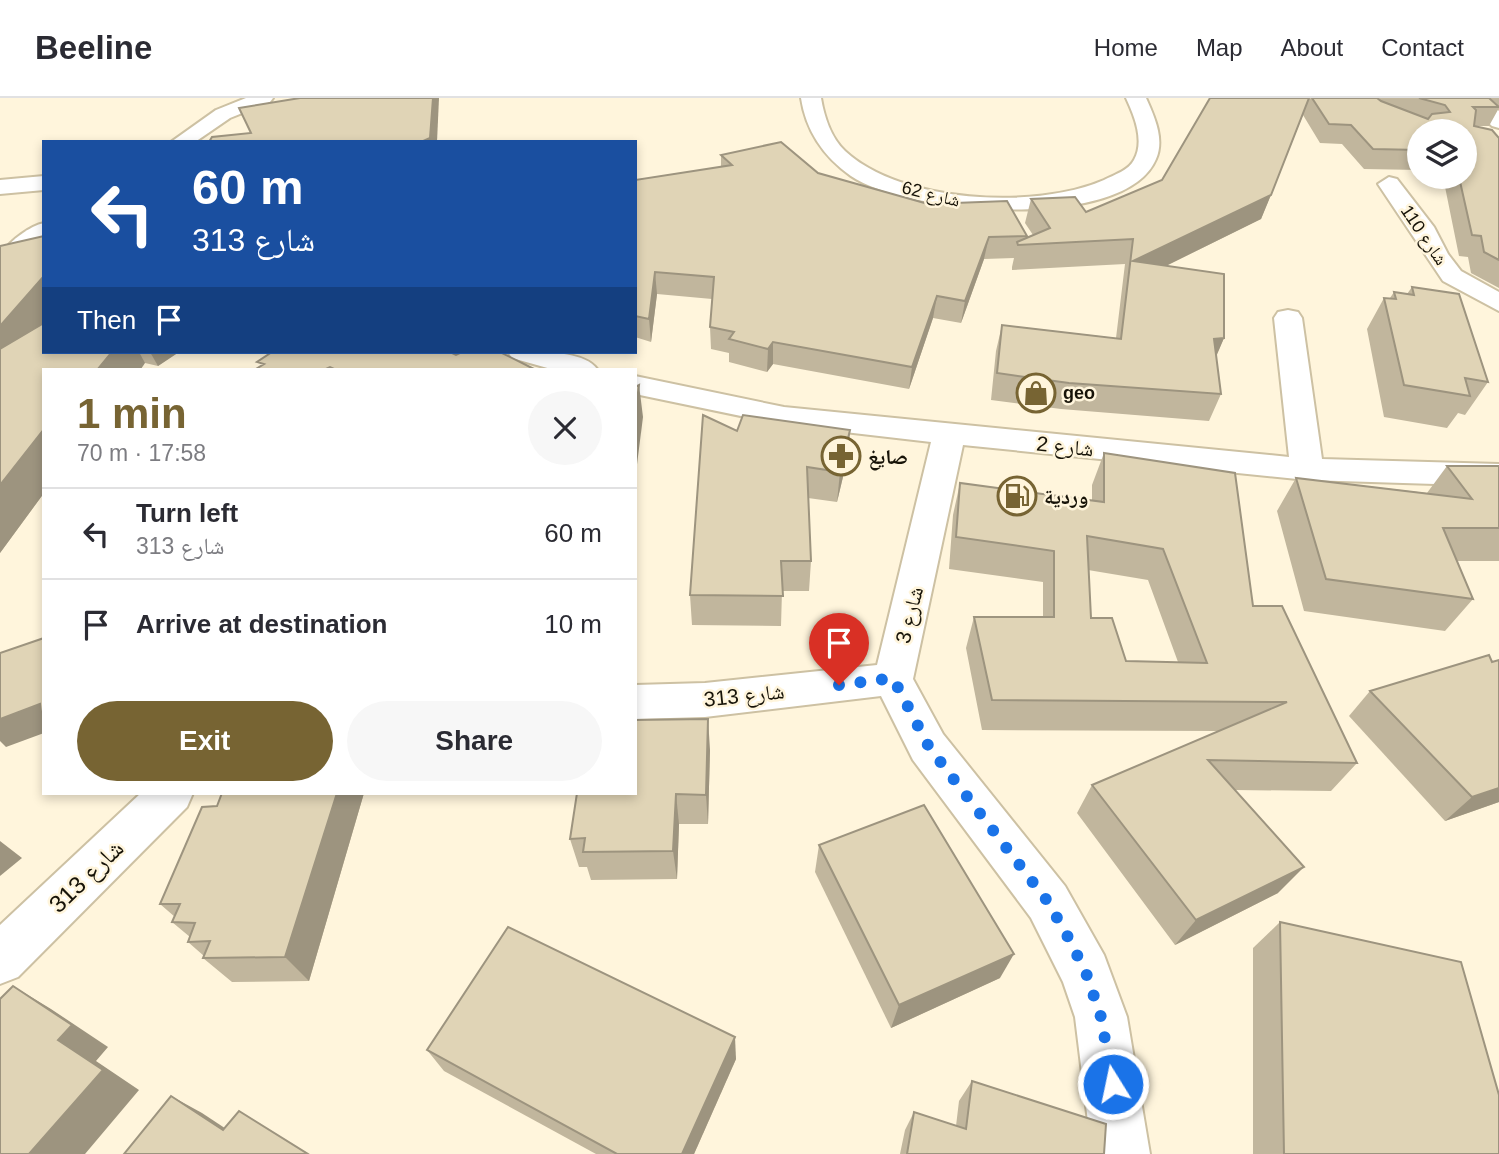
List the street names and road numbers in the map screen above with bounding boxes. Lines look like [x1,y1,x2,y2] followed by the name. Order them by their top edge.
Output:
[900,177,962,212] street label: شارع 62
[1396,201,1451,269] street label: شارع 110
[1035,432,1095,462] street label: شارع 2
[891,584,929,646] street label: شارع 3
[703,679,786,713] street label: شارع 313
[43,834,130,919] street label: شارع 313

